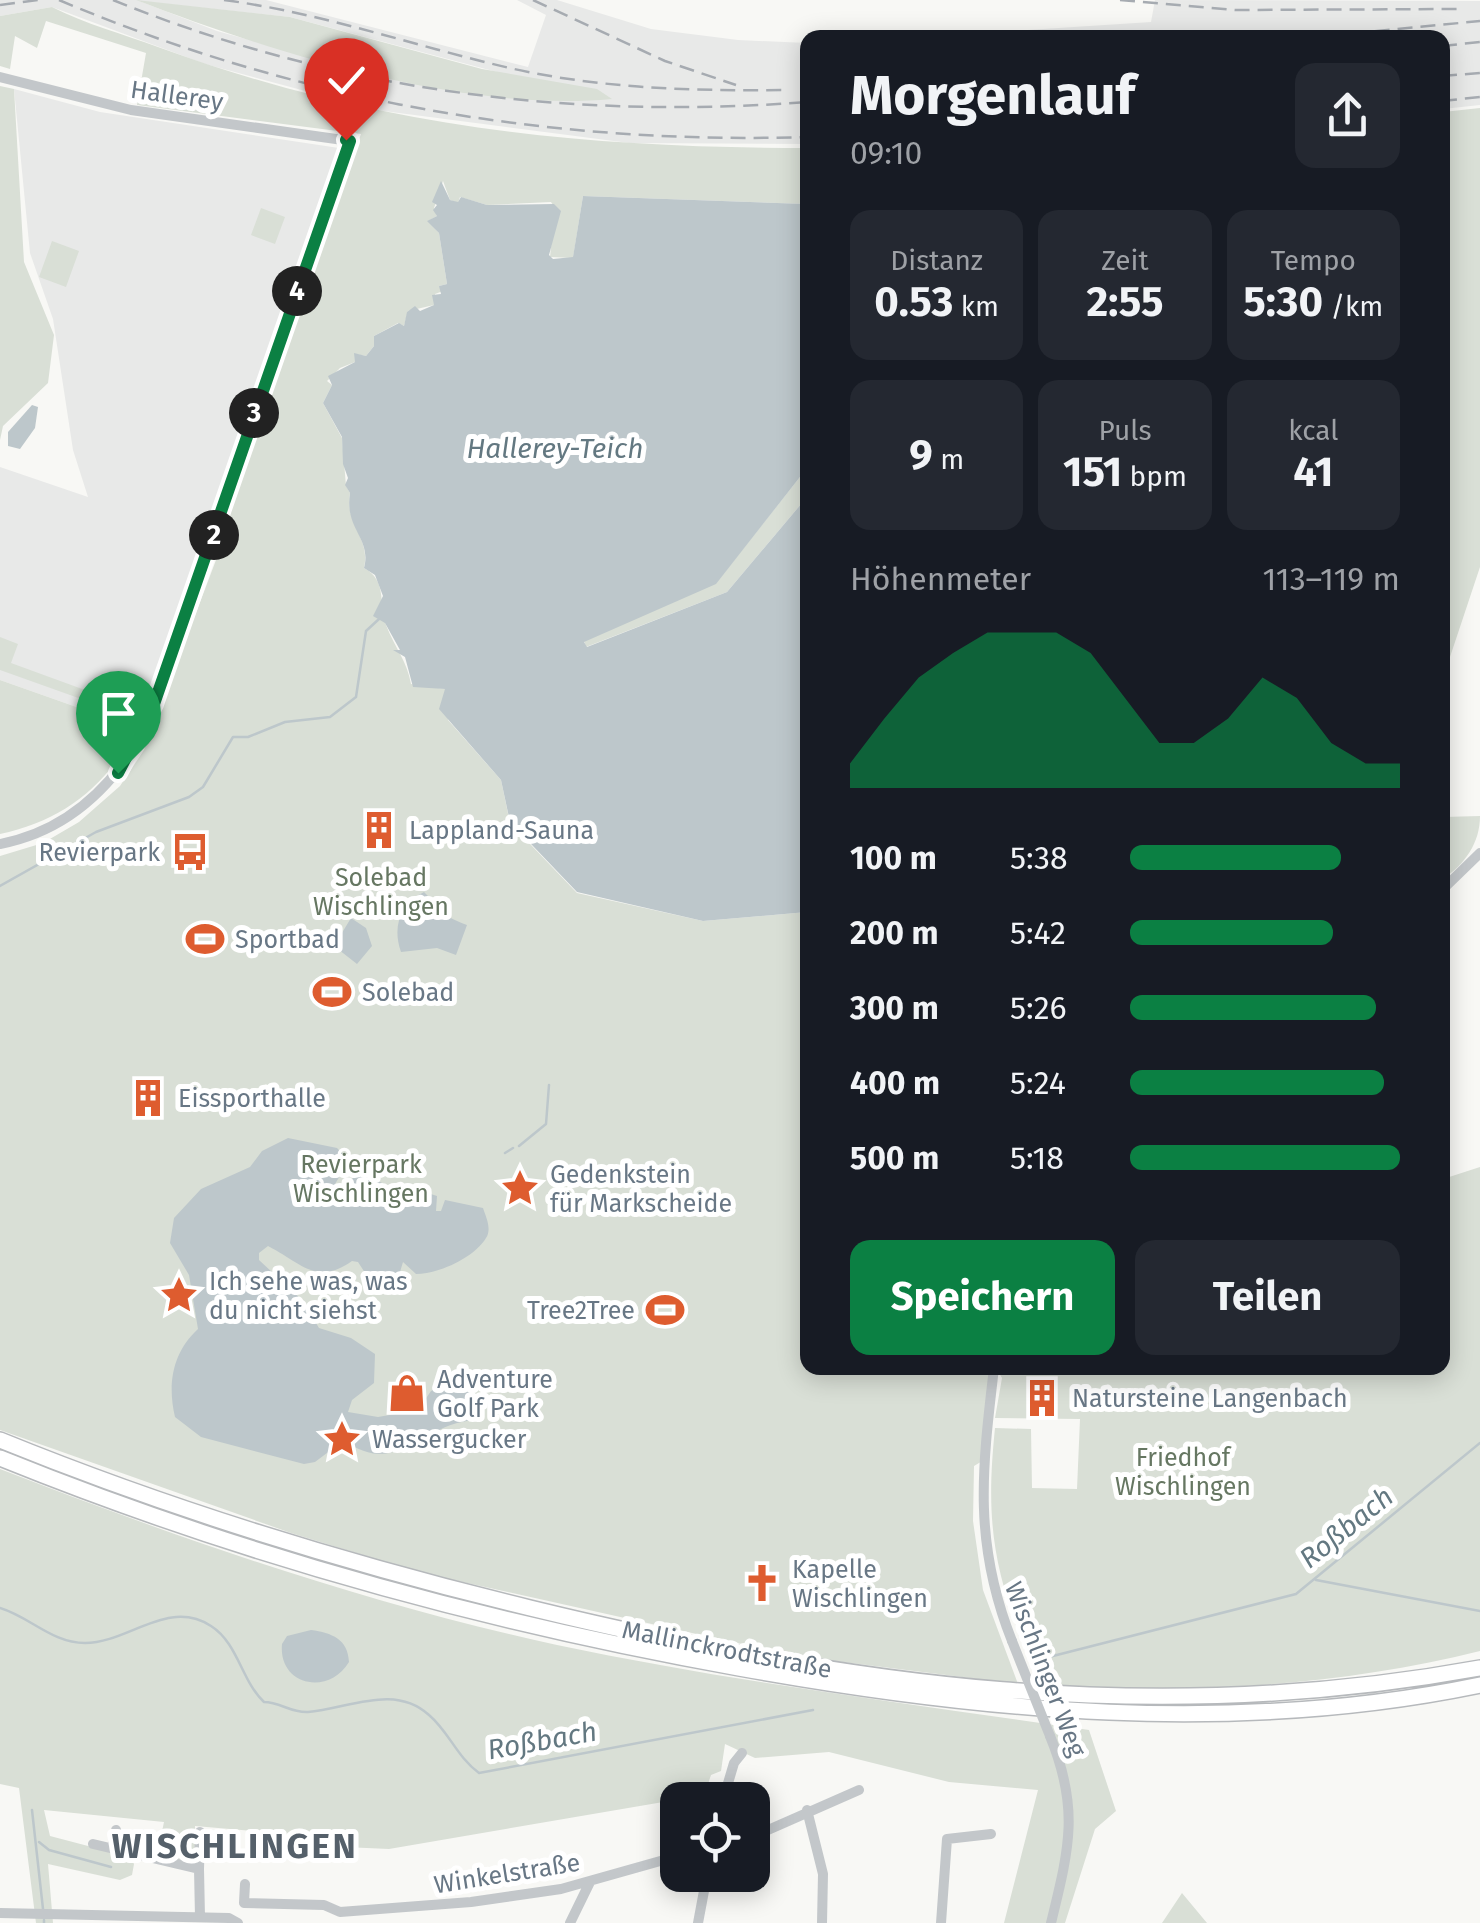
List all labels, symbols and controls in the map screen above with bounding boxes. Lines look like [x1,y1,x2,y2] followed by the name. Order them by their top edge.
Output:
[304,38,389,141] pin
[319,53,374,108] icon: check
[850,63,1135,129] text: Morgenlauf
[1295,63,1400,168] button: share
[129,75,226,117] street label: Hallerey
[850,134,922,172] text: 09:10
[890,244,983,277] text: Distanz
[1101,244,1149,277] text: Zeit
[1271,244,1356,277] text: Tempo
[272,266,322,316] pin: 4
[289,274,305,307] text: 4
[874,277,953,327] text: 0.53
[1087,277,1163,327] text: 2:55
[1243,277,1323,327] text: 5:30
[953,290,999,323] text: km
[1323,290,1383,323] text: /km
[229,388,279,438] pin: 3
[247,396,261,429] text: 3
[1098,414,1152,447] text: Puls
[1288,414,1339,447] text: kcal
[909,430,933,480] text: 9
[466,432,644,465] water label: Hallerey-Teich
[933,443,964,476] text: m
[1063,447,1122,497] text: 151
[1293,447,1333,497] text: 41
[1122,460,1187,493] text: bpm
[189,510,239,560] pin: 2
[207,518,221,551] text: 2
[850,560,1031,598] text: Höhenmeter
[1262,560,1400,598] text: 113–119 m
[76,671,161,774] pin
[91,686,146,741] icon: arrive
[358,809,400,851] building icon: Lappland-Sauna
[409,816,594,846] place label: Lappland-Sauna
[169,831,211,873] bus stop icon: Revierpark
[38,838,160,868] place label: Revierpark
[850,839,937,877] text: 100 m
[1010,839,1068,877] text: 5:38
[313,863,449,922] park label: Solebad Wischlingen
[850,914,939,952] text: 200 m
[1010,914,1066,952] text: 5:42
[184,918,226,960] sports icon: Sportbad
[235,925,340,955] place label: Sportbad
[311,971,353,1013] sports icon: Solebad
[362,978,454,1008] place label: Solebad
[850,989,939,1027] text: 300 m
[1010,989,1067,1027] text: 5:26
[850,1064,940,1102] text: 400 m
[1010,1064,1066,1102] text: 5:24
[127,1077,169,1119] building icon: Eissporthalle
[178,1084,326,1114] place label: Eissporthalle
[850,1139,939,1177] text: 500 m
[1010,1139,1064,1177] text: 5:18
[293,1150,429,1209] park label: Revierpark Wischlingen
[550,1160,732,1219] place label: Gedenkstein für Markscheide
[499,1167,541,1209] place icon: Gedenkstein für Markscheide
[850,1240,1115,1355] button: Speichern
[1135,1240,1400,1355] button: Teilen
[209,1267,408,1326] place label: Ich sehe was, was du nicht siehst
[158,1274,200,1316] place icon: Ich sehe was, was du nicht siehst
[644,1289,686,1331] sports icon: Tree2Tree
[527,1296,635,1326] place label: Tree2Tree
[437,1365,553,1424] place label: Adventure Golf Park
[386,1372,428,1414] shop icon: Adventure Golf Park
[1021,1377,1063,1419] building icon: Natursteine Langenbach
[1072,1384,1348,1414] place label: Natursteine Langenbach
[321,1418,363,1460] place icon: Wassergucker
[372,1425,527,1455] place label: Wassergucker
[1115,1443,1251,1502] park label: Friedhof Wischlingen
[1293,1480,1400,1575] water label: Roßbach
[792,1555,928,1614] place label: Kapelle Wischlingen
[741,1562,783,1604] church icon: Kapelle Wischlingen
[998,1578,1092,1761] street label: Wischlinger Weg
[619,1615,834,1685] street label: Mallinckrodtstraße
[485,1715,599,1766] water label: Roßbach
[660,1782,770,1892] map controls
[660,1782,770,1892] button: locate
[112,1825,358,1867] district label: WISCHLINGEN
[432,1848,582,1900] street label: Winkelstraße

